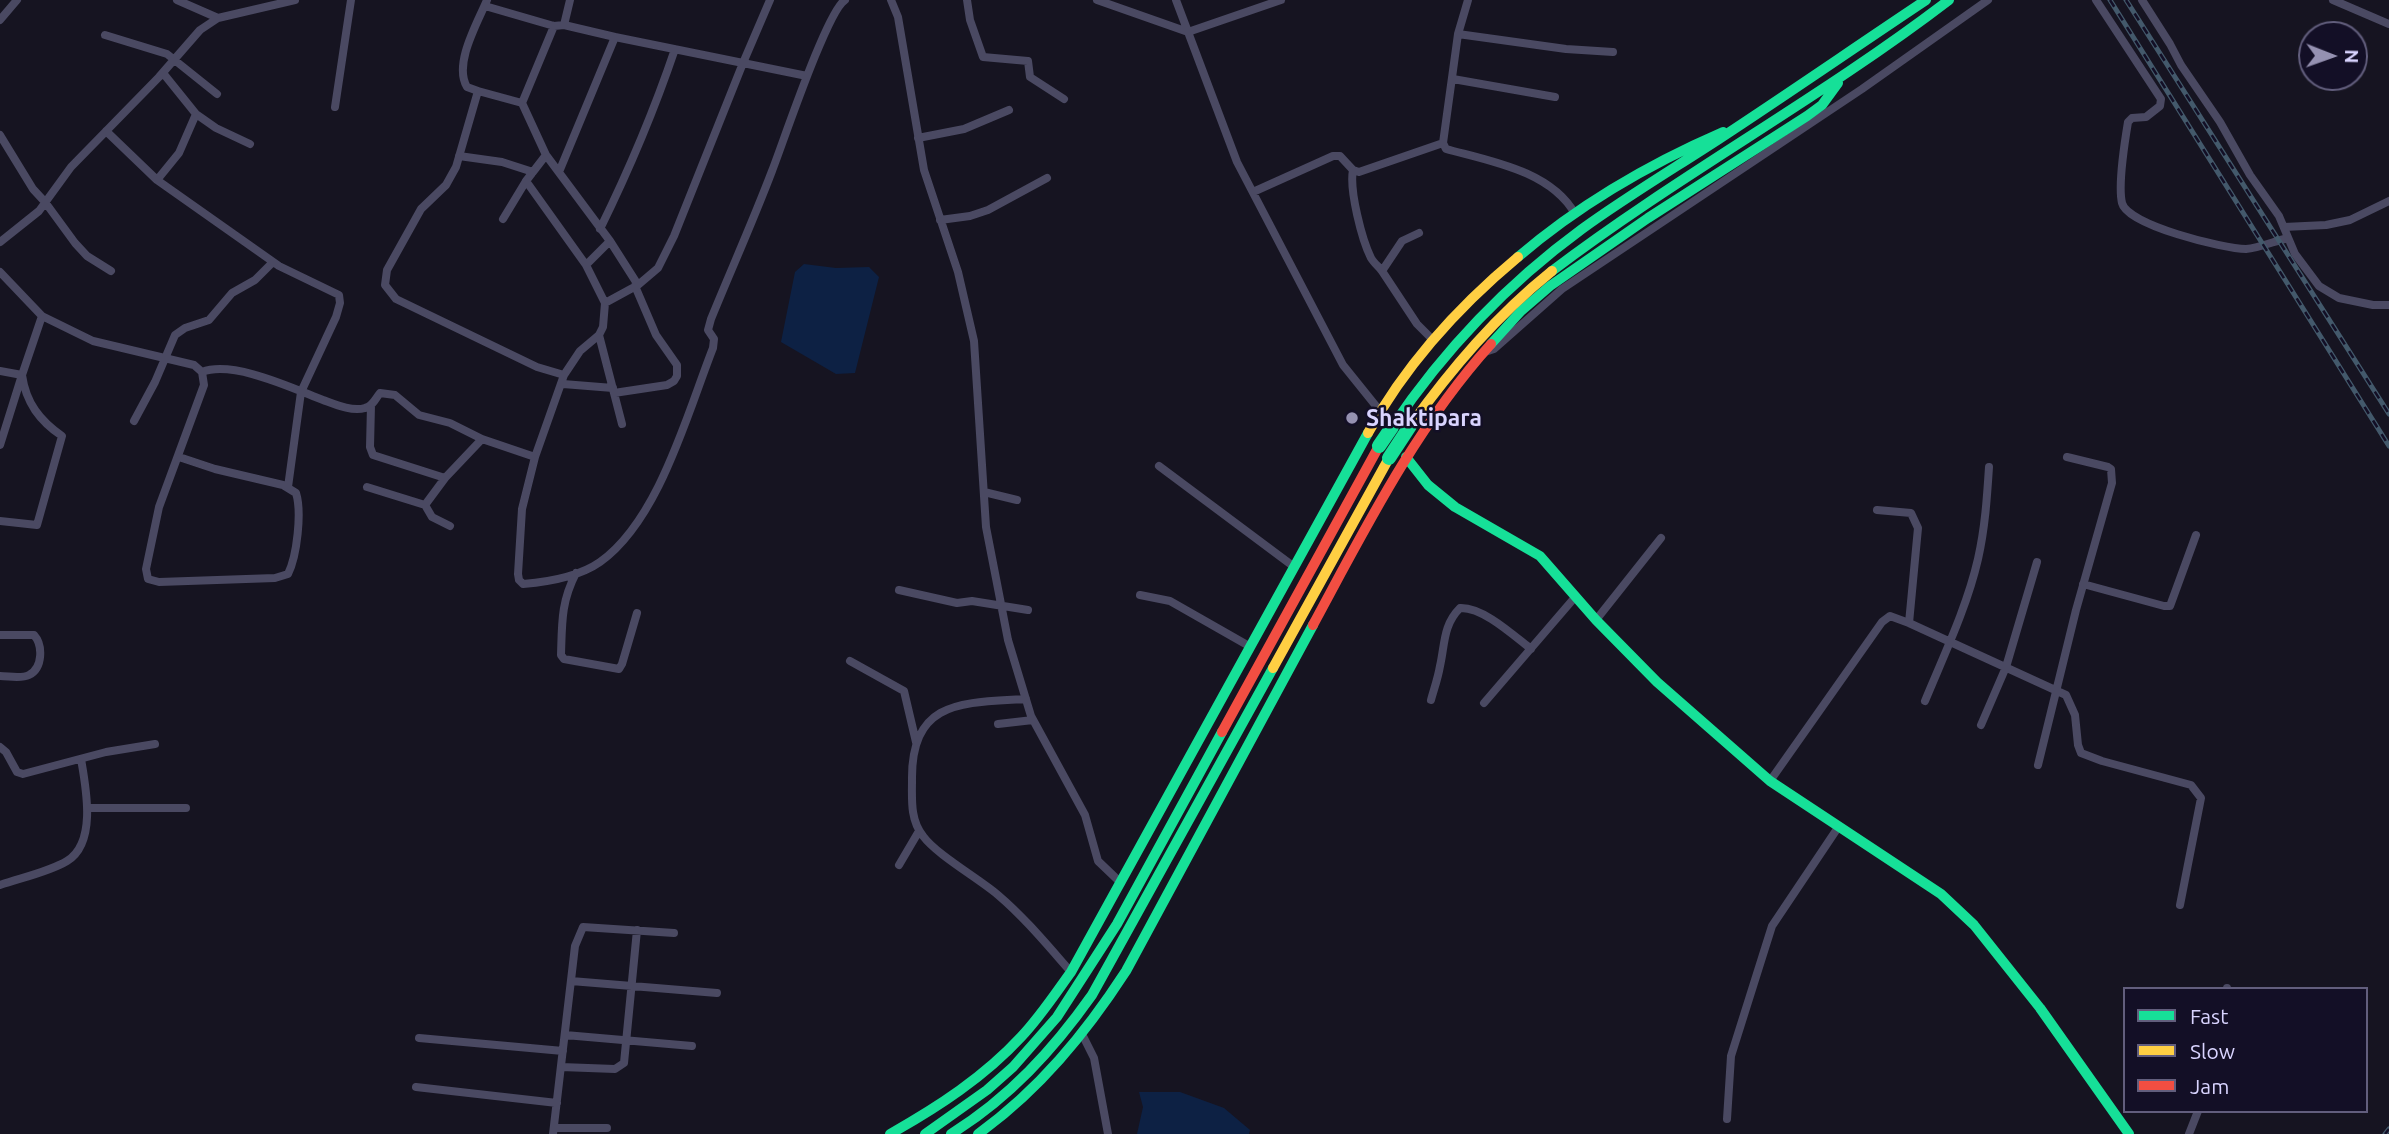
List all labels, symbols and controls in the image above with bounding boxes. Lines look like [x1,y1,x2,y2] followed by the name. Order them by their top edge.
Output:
[2298,21,2368,91] north arrow
[2341,49,2363,64] text: N
[1366,404,1482,432] place label: Shaktipara
[1344,410,1360,426] marker: Shaktipara
[2123,987,2368,1113] legend
[2190,1004,2228,1028] text: Fast
[2190,1039,2235,1063] text: Slow
[2190,1074,2229,1098] text: Jam

